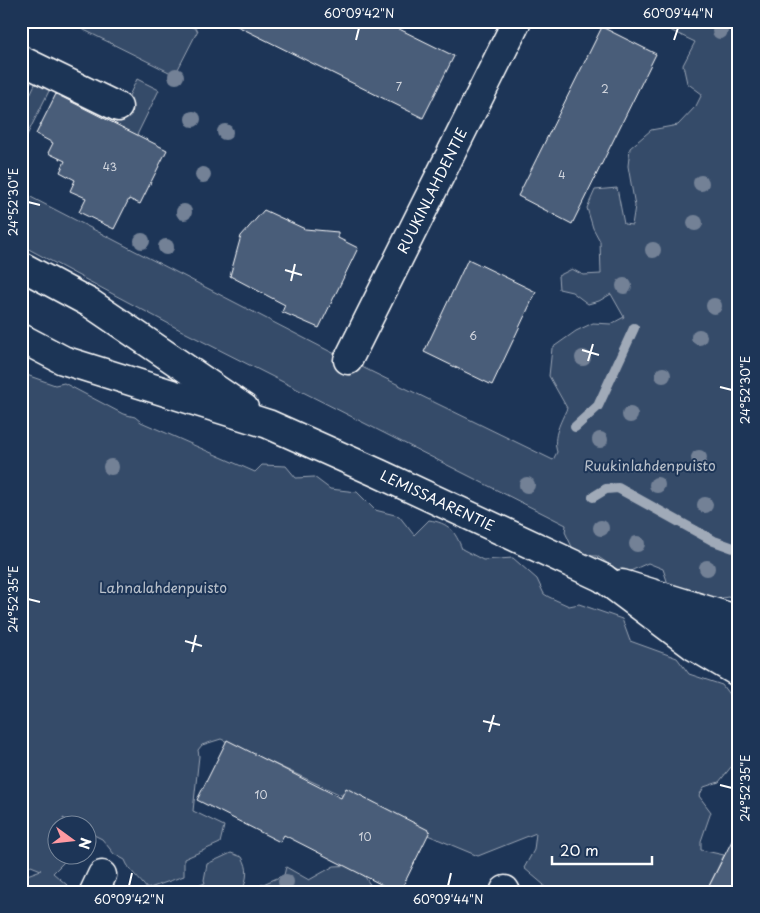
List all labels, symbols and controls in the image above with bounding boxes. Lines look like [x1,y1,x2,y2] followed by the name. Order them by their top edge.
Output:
[324,4,394,22] text: 60°09'42"N
[643,4,713,22] text: 60°09'44"N
[396,78,402,95] house number: 7
[601,80,609,97] house number: 2
[392,124,472,257] street label: RUUKINLAHDENTIE
[103,158,117,175] house number: 43
[558,166,566,183] house number: 4
[4,168,22,236] text: 24°52'30"E
[469,327,477,344] house number: 6
[736,356,754,424] text: 24°52'30"E
[584,455,716,476] park label: Ruukinlahdenpuisto
[377,465,498,536] street label: LEMISSAARENTIE
[4,565,22,633] text: 24°52'35"E
[99,577,227,598] park label: Lahnalahdenpuisto
[736,754,754,822] text: 24°52'35"E
[255,786,267,803] house number: 10
[48,816,98,866] north arrow
[359,828,371,845] house number: 10
[552,833,652,865] scale bar
[73,835,97,852] text: N
[560,838,599,861] text: 20 m
[94,890,164,908] text: 60°09'42"N
[413,890,483,908] text: 60°09'44"N

